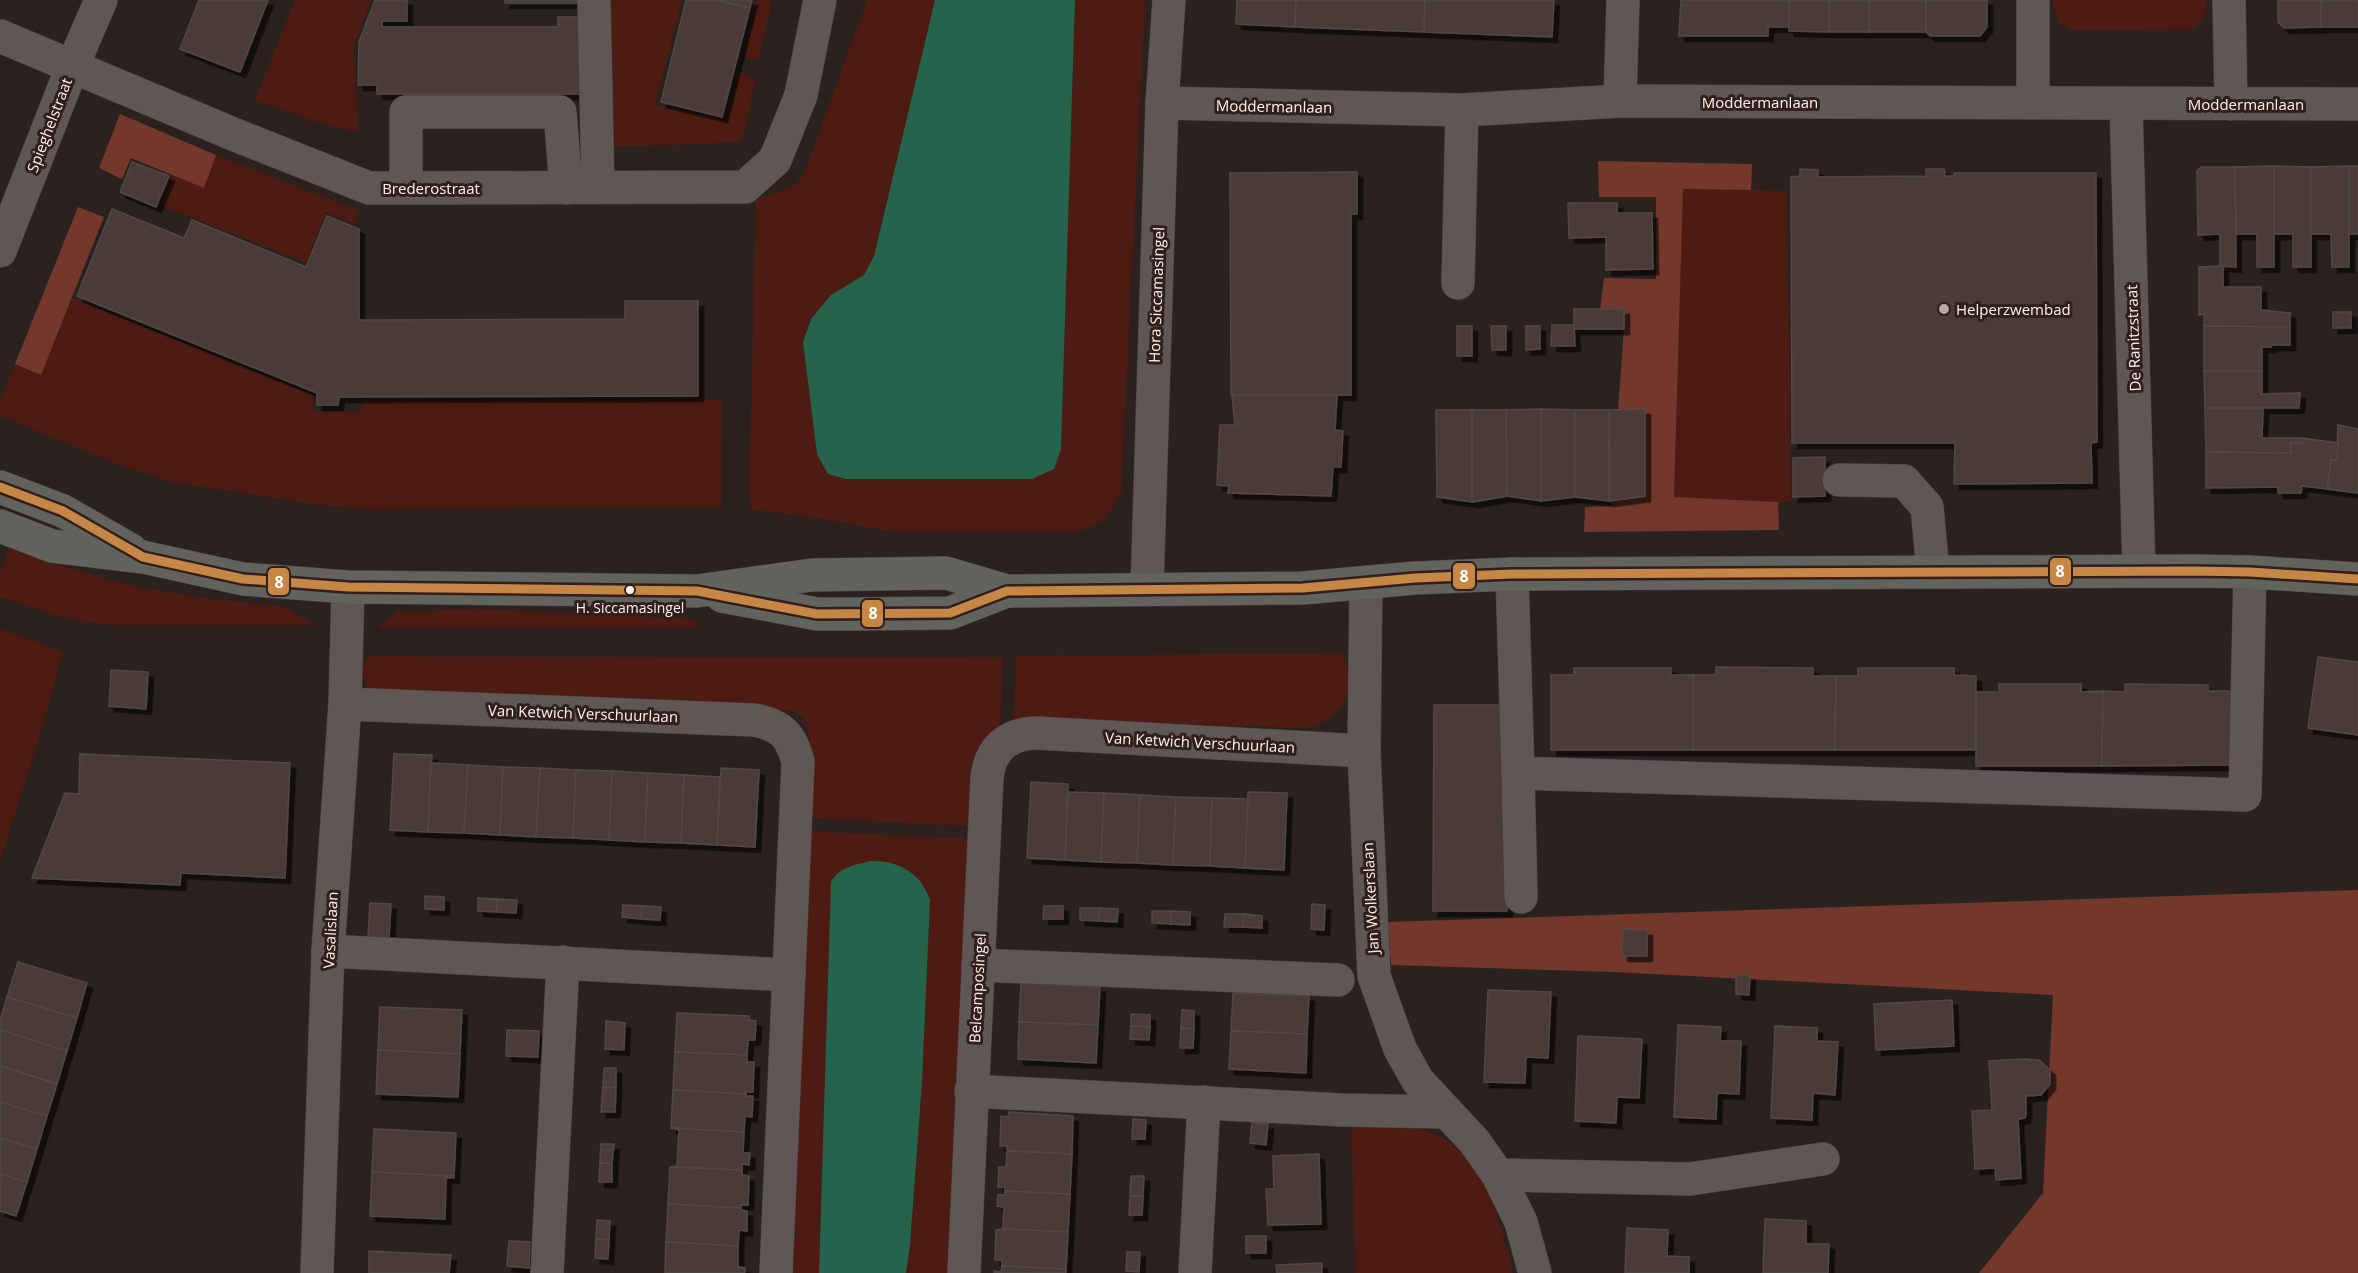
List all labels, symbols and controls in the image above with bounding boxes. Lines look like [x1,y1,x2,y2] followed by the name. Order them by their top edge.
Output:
[22,75,76,175] street label: Spieghelstraat
[1702,92,1818,112] street label: Moddermanlaan
[2188,94,2304,114] street label: Moddermanlaan
[1216,95,1332,117] street label: Moddermanlaan
[382,178,480,198] street label: Brederostraat
[1144,227,1168,363] street label: Hora Siccamasingel
[2121,284,2145,392] street label: De Ranitzstraat
[1956,299,2071,319] place label: Helperzwembad
[1937,302,1951,316] marker: Helperzwembad
[2049,557,2072,586] line badge: 8
[2055,560,2065,582] text: 8
[1452,562,1476,590] line badge: 8
[1459,565,1469,587] text: 8
[267,567,290,596] line badge: 8
[274,571,284,593] text: 8
[624,584,636,596] marker: H. Siccamasingel
[576,598,684,617] place label: H. Siccamasingel
[861,599,884,628] line badge: 8
[868,602,878,624] text: 8
[488,700,678,726] street label: Van Ketwich Verschuurlaan
[1104,727,1296,757] street label: Van Ketwich Verschuurlaan
[1357,842,1383,956] street label: Jan Wolkerslaan
[318,891,342,969] street label: Vasalislaan
[964,933,990,1043] street label: Belcamposingel

